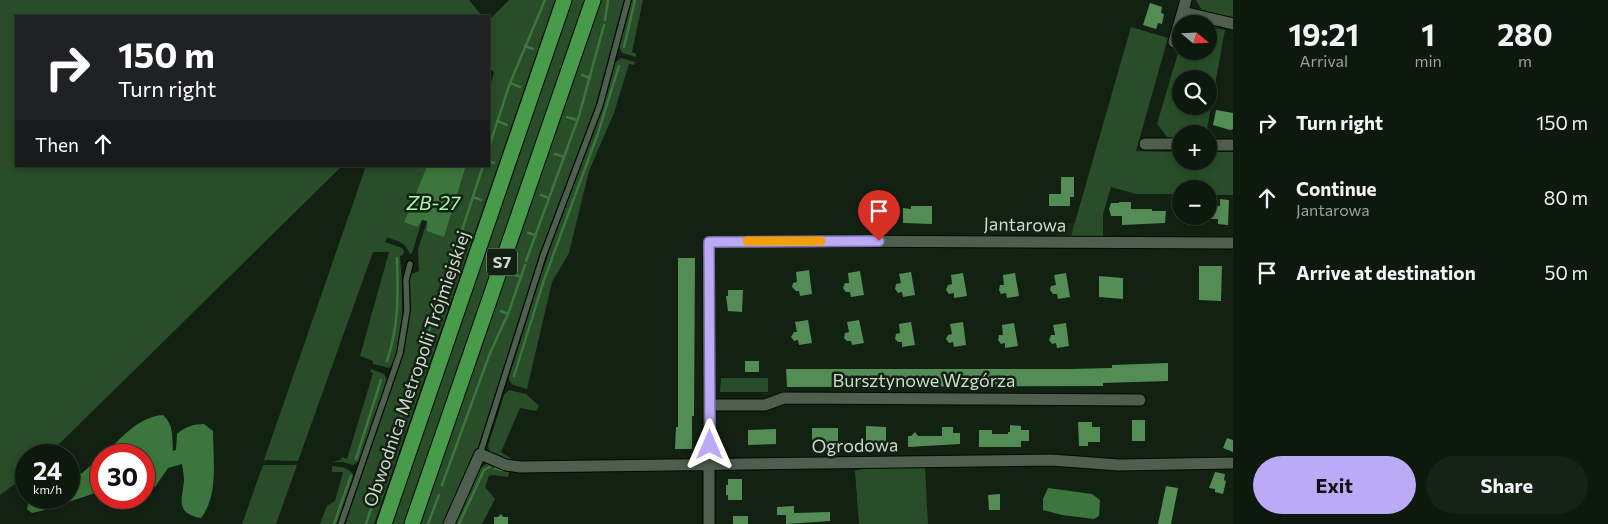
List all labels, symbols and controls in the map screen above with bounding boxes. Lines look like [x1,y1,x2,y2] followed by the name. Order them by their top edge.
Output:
[1172,15,1218,60] north arrow
[1172,15,1217,225] map controls
[1288,15,1359,52] text: 19:21
[1421,15,1435,52] text: 1
[1497,15,1553,52] text: 280
[118,32,215,75] text: 150 m
[35,35,100,100] icon: right
[1300,51,1348,70] text: Arrival
[1415,51,1442,70] text: min
[1518,51,1532,70] text: m
[1172,70,1217,115] button: search
[118,75,216,102] text: Turn right
[1253,109,1281,137] icon: right
[1296,111,1383,134] text: Turn right
[1536,111,1588,134] text: 150 m
[1172,125,1217,170] button: +
[89,130,117,158] icon: ahead
[35,133,79,156] text: Then
[1296,177,1376,200] text: Continue
[1172,180,1217,225] button: −
[1253,184,1281,212] icon: ahead
[1544,186,1588,209] text: 80 m
[858,190,900,241] pin
[405,191,462,214] water label: ZB-27
[865,197,893,225] icon: arrive
[1296,200,1370,219] text: Jantarowa
[983,212,1067,236] street label: Jantarowa
[358,228,474,510] street label: Obwodnica Metropolii Trójmiejskiej
[487,248,517,276] road number: S7
[1253,259,1281,287] icon: arrive
[1296,261,1476,284] text: Arrive at destination
[1544,261,1588,284] text: 50 m
[833,369,1015,391] street label: Bursztynowe Wzgórza
[683,418,735,470] position arrow
[812,433,898,457] street label: Ogrodowa
[90,444,155,509] speed limit sign: 30
[33,455,62,485] text: 24
[1253,456,1416,514] button: Exit
[1426,456,1588,514] button: Share
[33,482,62,496] text: km/h

